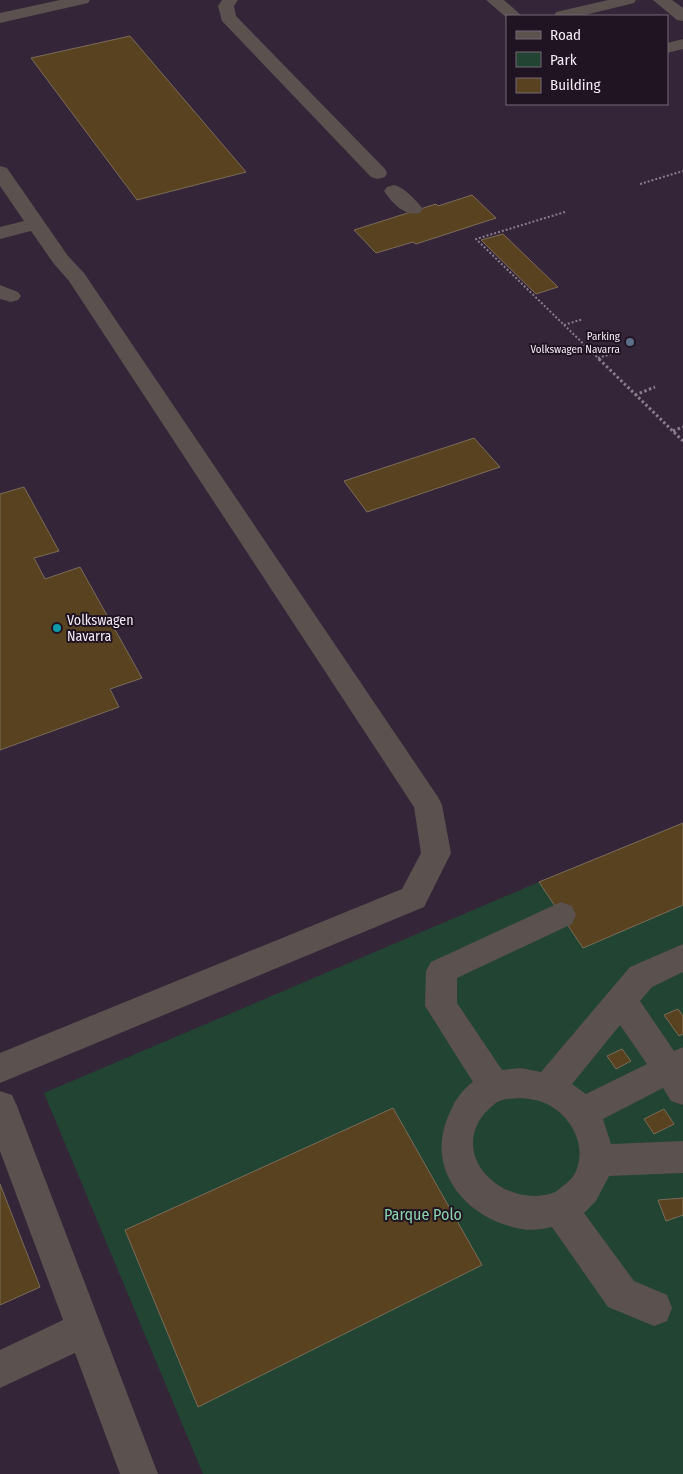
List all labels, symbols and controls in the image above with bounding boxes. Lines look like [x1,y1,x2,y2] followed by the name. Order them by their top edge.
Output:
[506,15,668,105] legend
[550,26,581,44] text: Road
[550,51,577,69] text: Park
[550,76,601,94] text: Building
[530,330,621,356] place label: Parking Volkswagen Navarra
[624,336,636,348] marker: Parking Volkswagen Navarra
[67,612,134,645] place label: Volkswagen Navarra
[51,622,63,634] marker: Volkswagen Navarra
[384,1205,462,1224] park label: Parque Polo

